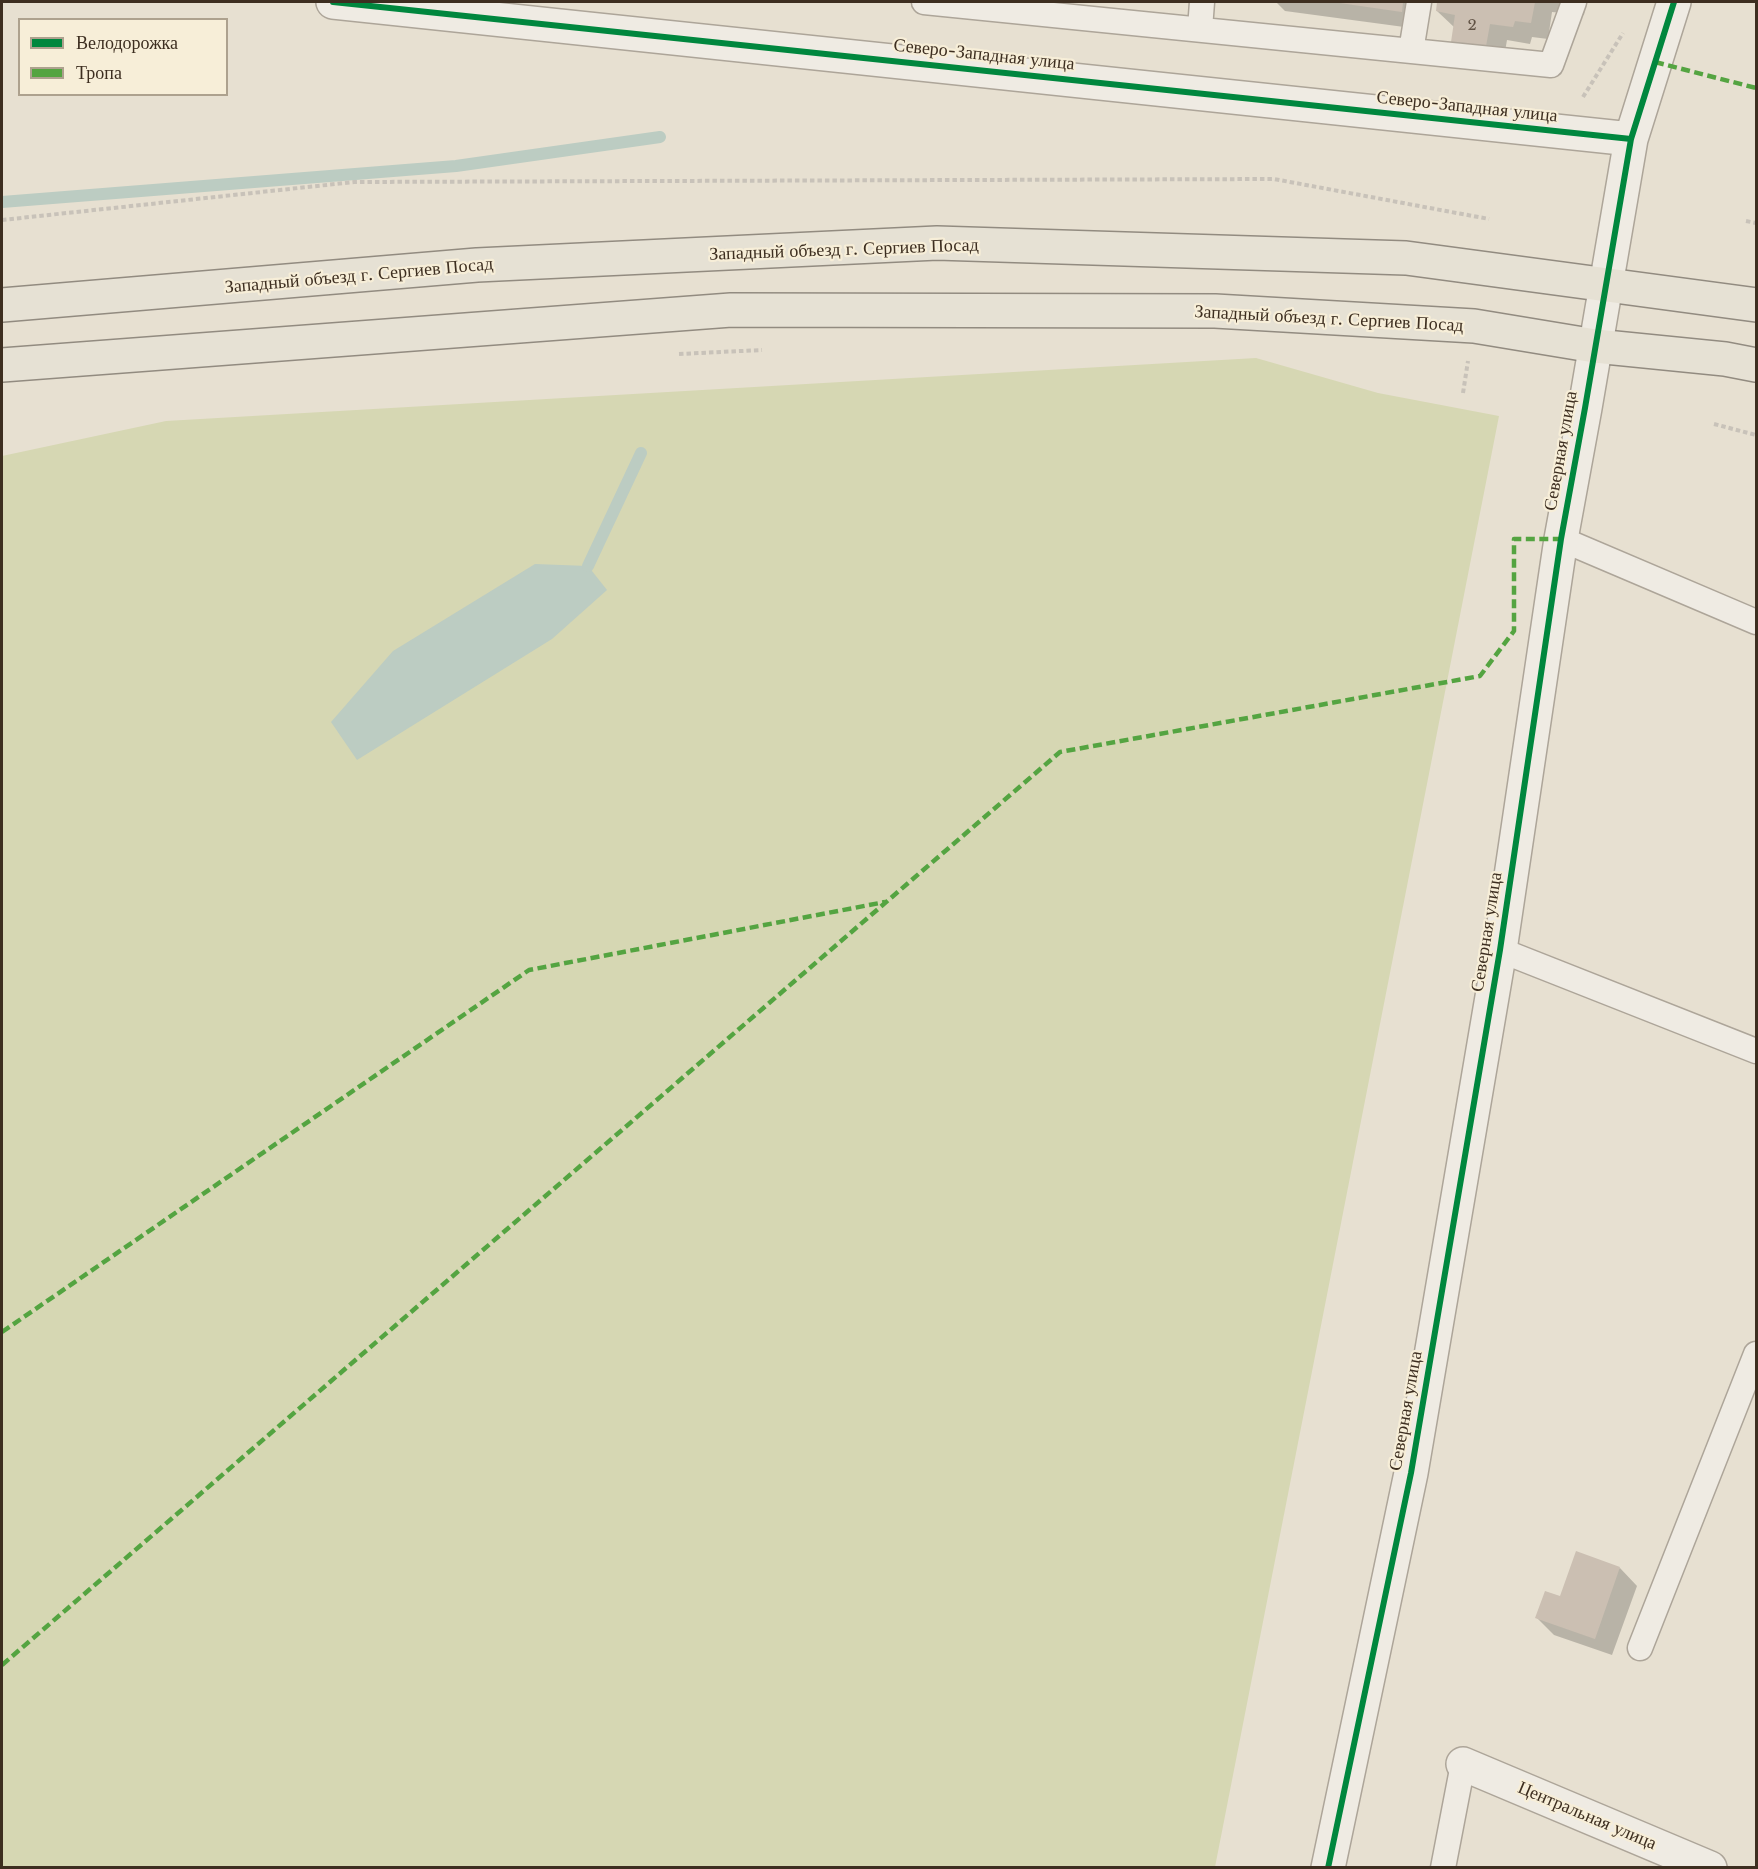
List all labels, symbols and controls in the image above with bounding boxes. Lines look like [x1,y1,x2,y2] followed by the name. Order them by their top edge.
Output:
[1467,17,1477,35] house number: 2
[18,18,228,96] legend
[76,32,178,54] text: Велодорожка
[892,35,1076,75] street label: Северо-Западная улица
[76,62,122,84] text: Тропа
[1375,87,1559,127] street label: Северо-Западная улица
[709,235,979,265] street label: Западный объезд г. Сергиев Посад
[224,254,494,298] street label: Западный объезд г. Сергиев Посад
[1194,301,1464,337] street label: Западный объезд г. Сергиев Посад
[1540,389,1582,513] street label: Северная улица
[1467,871,1507,993] street label: Северная улица
[1385,1349,1427,1473] street label: Северная улица
[1514,1777,1660,1855] street label: Центральная улица

